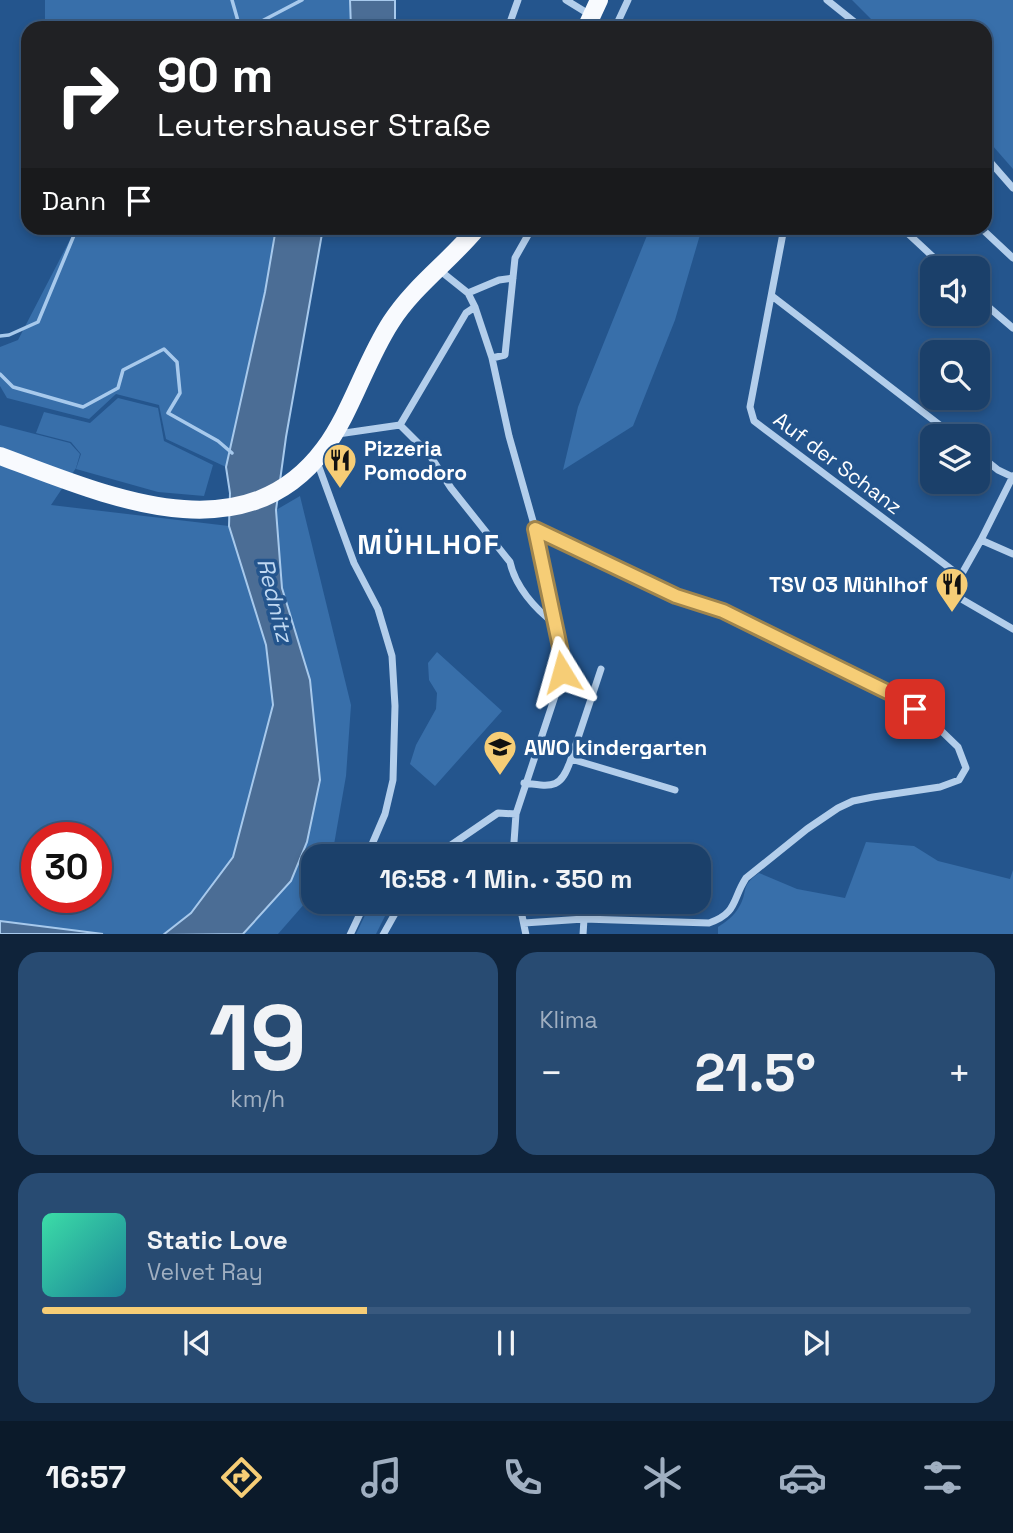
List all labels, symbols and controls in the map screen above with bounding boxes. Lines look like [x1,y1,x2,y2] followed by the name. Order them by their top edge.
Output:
[157,44,273,106] text: 90 m
[42,49,133,140] icon: right
[157,105,491,145] text: Leutershauser Straße
[120,182,158,220] icon: arrive
[42,184,106,218] text: Dann
[920,256,990,494] map controls
[920,256,990,326] button: sound
[920,340,990,410] button: search
[768,406,908,520] street label: Auf der Schanz
[920,424,990,494] button: layers
[364,435,467,486] place label: Pizzeria Pomodoro
[321,441,359,490] restaurant icon: Pizzeria Pomodoro
[357,526,501,562] district label: MÜHLHOF
[250,555,300,647] water label: Rednitz
[933,565,971,614] restaurant icon: TSV 03 Mühlhof
[769,571,928,598] place label: TSV 03 Mühlhof
[525,635,599,709] position arrow
[885,679,945,739] pin
[896,690,934,728] icon: arrive
[481,728,519,777] school or university icon: AWO kindergarten
[524,734,707,761] place label: AWO kindergarten
[21,822,112,913] speed limit sign: 30
[380,862,632,896] text: 16:58 · 1 Min. · 350 m
[209,980,306,1097] text: 19
[540,1005,598,1035] text: Klima
[694,1040,816,1106] text: 21.5°
[540,1049,563,1097] text: −
[947,1049,971,1097] text: +
[230,1084,285,1114] text: km/h
[147,1223,288,1257] text: Static Love
[147,1257,263,1287] text: Velvet Ray
[178,1324,216,1362] icon: previous
[487,1324,525,1362] icon: pause
[797,1324,835,1362] icon: next
[217,1453,266,1502] icon: directions
[357,1453,406,1502] icon: music
[498,1453,547,1502] icon: phone
[638,1453,687,1502] icon: climate
[778,1453,827,1502] icon: car
[918,1453,967,1502] icon: filters
[46,1457,126,1497] text: 16:57

